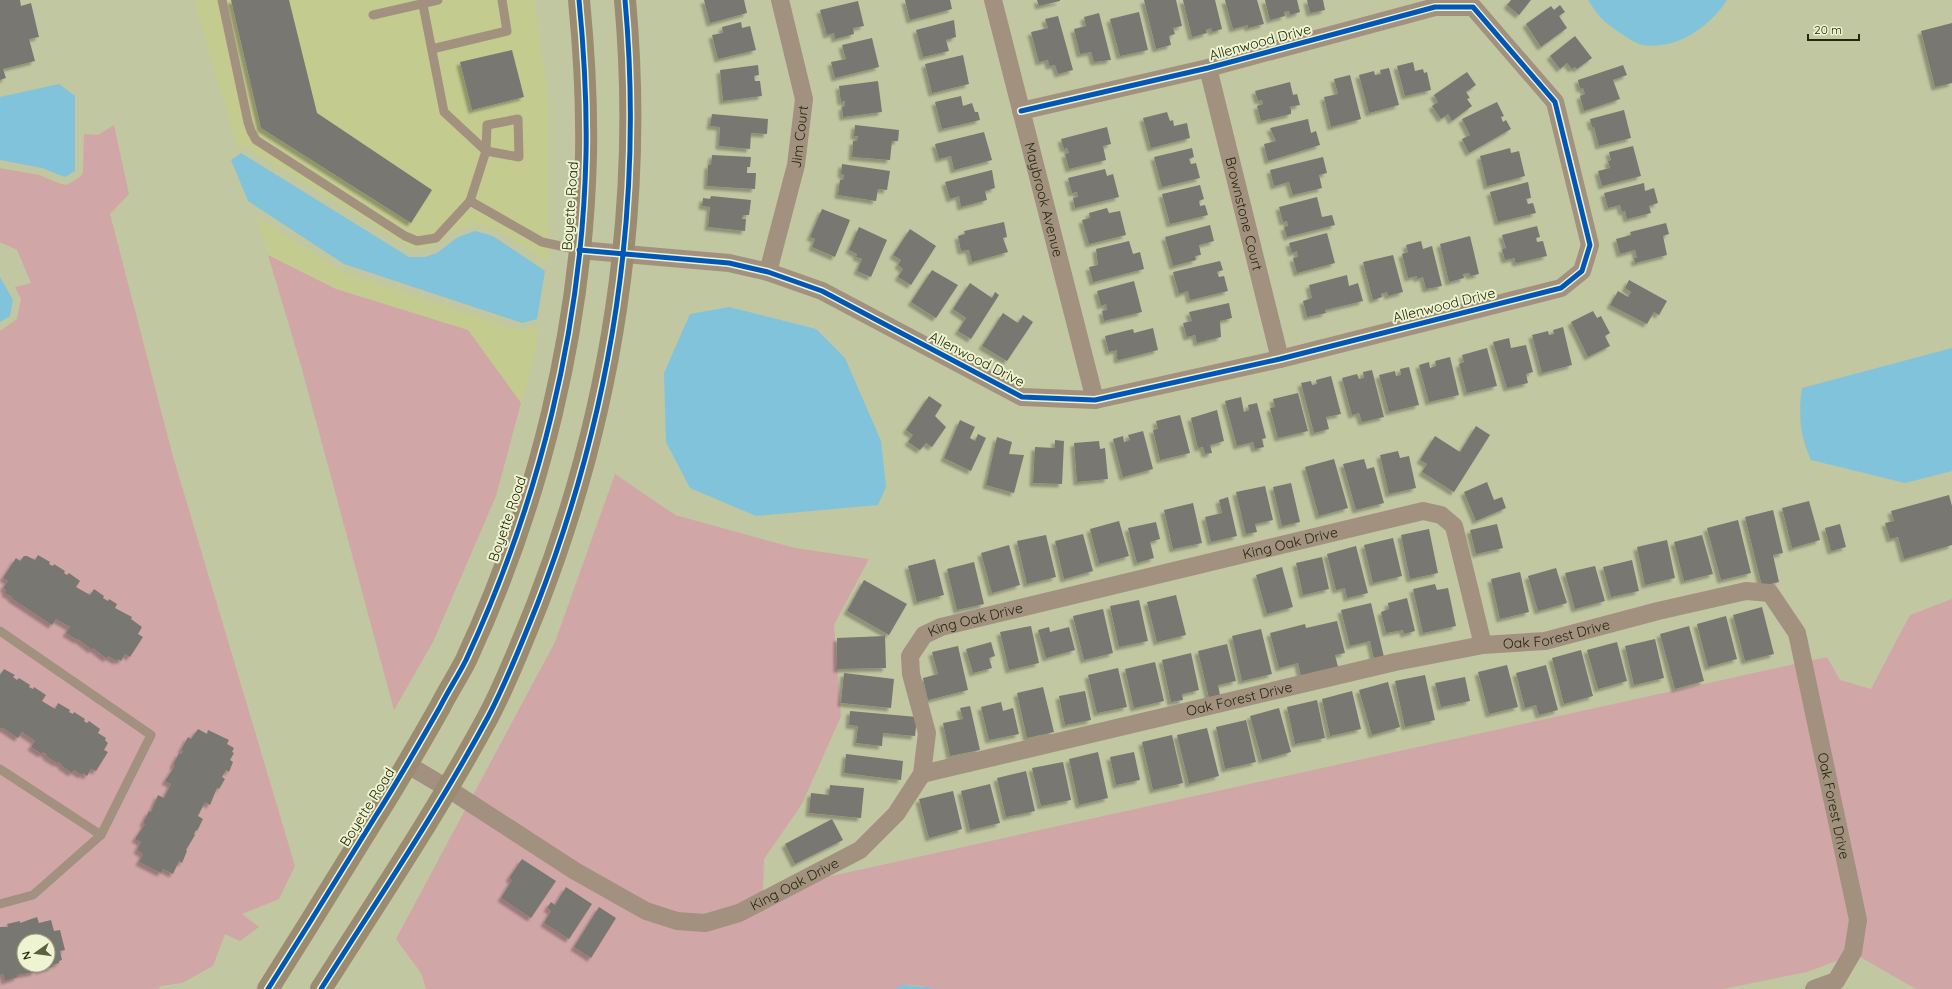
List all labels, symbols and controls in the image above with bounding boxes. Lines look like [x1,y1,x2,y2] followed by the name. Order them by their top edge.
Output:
[1808,16,1859,42] scale bar
[1207,20,1313,64] street label: Allenwood Drive
[1814,22,1842,37] text: 20 m
[787,104,812,169] street label: Jim Court
[1021,140,1067,259] street label: Maybrook Avenue
[1221,155,1267,273] street label: Brownstone Court
[558,161,582,251] street label: Boyette Road
[1391,284,1497,326] street label: Allenwood Drive
[926,327,1028,391] street label: Allenwood Drive
[484,474,530,564] street label: Boyette Road
[1241,523,1340,563] street label: King Oak Drive
[925,599,1025,641] street label: King Oak Drive
[1502,615,1612,653] street label: Oak Forest Drive
[1184,678,1294,720] street label: Oak Forest Drive
[1814,751,1854,861] street label: Oak Forest Drive
[336,764,398,850] street label: Boyette Road
[747,854,842,915] street label: King Oak Drive
[16,933,56,973] north arrow
[19,950,34,961] text: N

